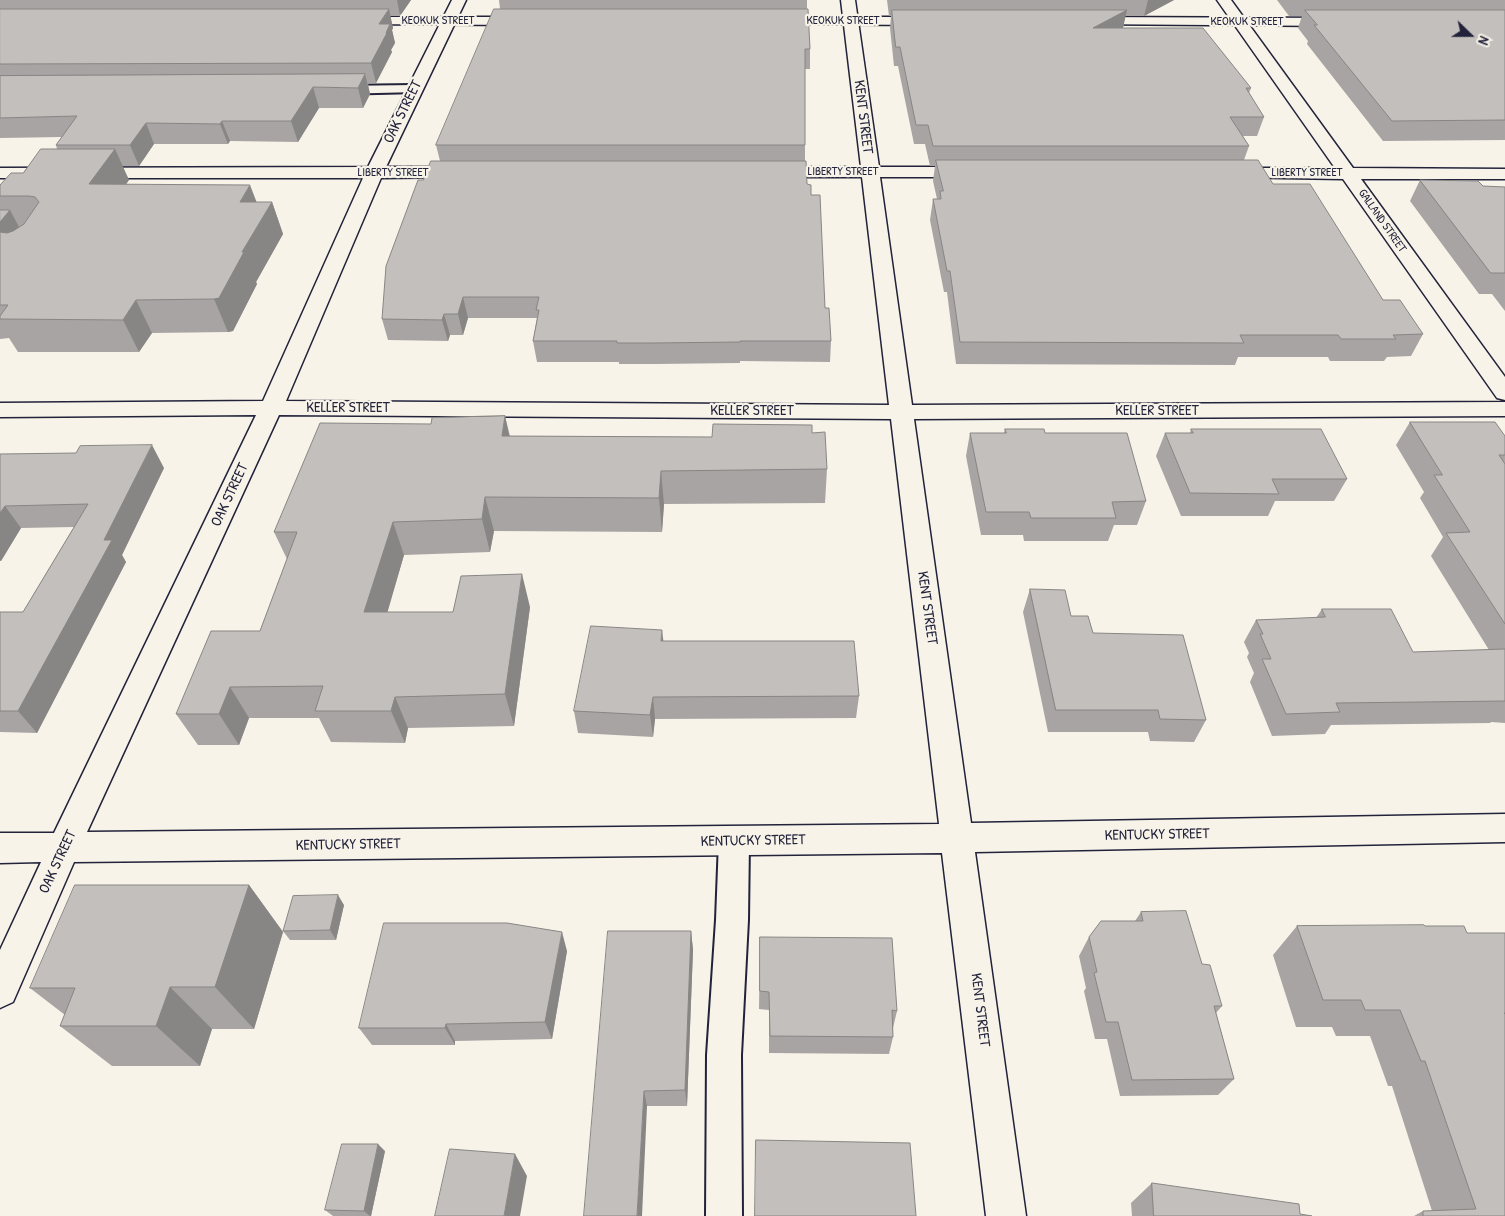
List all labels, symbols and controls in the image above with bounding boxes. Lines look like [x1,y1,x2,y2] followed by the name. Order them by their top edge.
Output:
[1445,10,1495,60] north arrow
[402,14,474,28] street label: KEOKUK STREET
[807,14,879,28] street label: KEOKUK STREET
[1211,15,1283,29] street label: KEOKUK STREET
[1474,34,1495,48] text: N
[380,78,426,146] street label: OAK STREET
[850,79,876,155] street label: KENT STREET
[808,165,878,179] street label: LIBERTY STREET
[358,166,428,180] street label: LIBERTY STREET
[1272,166,1342,180] street label: LIBERTY STREET
[1355,187,1409,255] street label: GALLAND STREET
[306,399,390,417] street label: KELLER STREET
[710,402,794,420] street label: KELLER STREET
[1115,402,1199,420] street label: KELLER STREET
[207,460,253,530] street label: OAK STREET
[913,570,941,646] street label: KENT STREET
[1104,825,1210,845] street label: KENTUCKY STREET
[35,827,81,897] street label: OAK STREET
[700,831,806,851] street label: KENTUCKY STREET
[295,835,401,855] street label: KENTUCKY STREET
[967,972,993,1048] street label: KENT STREET

